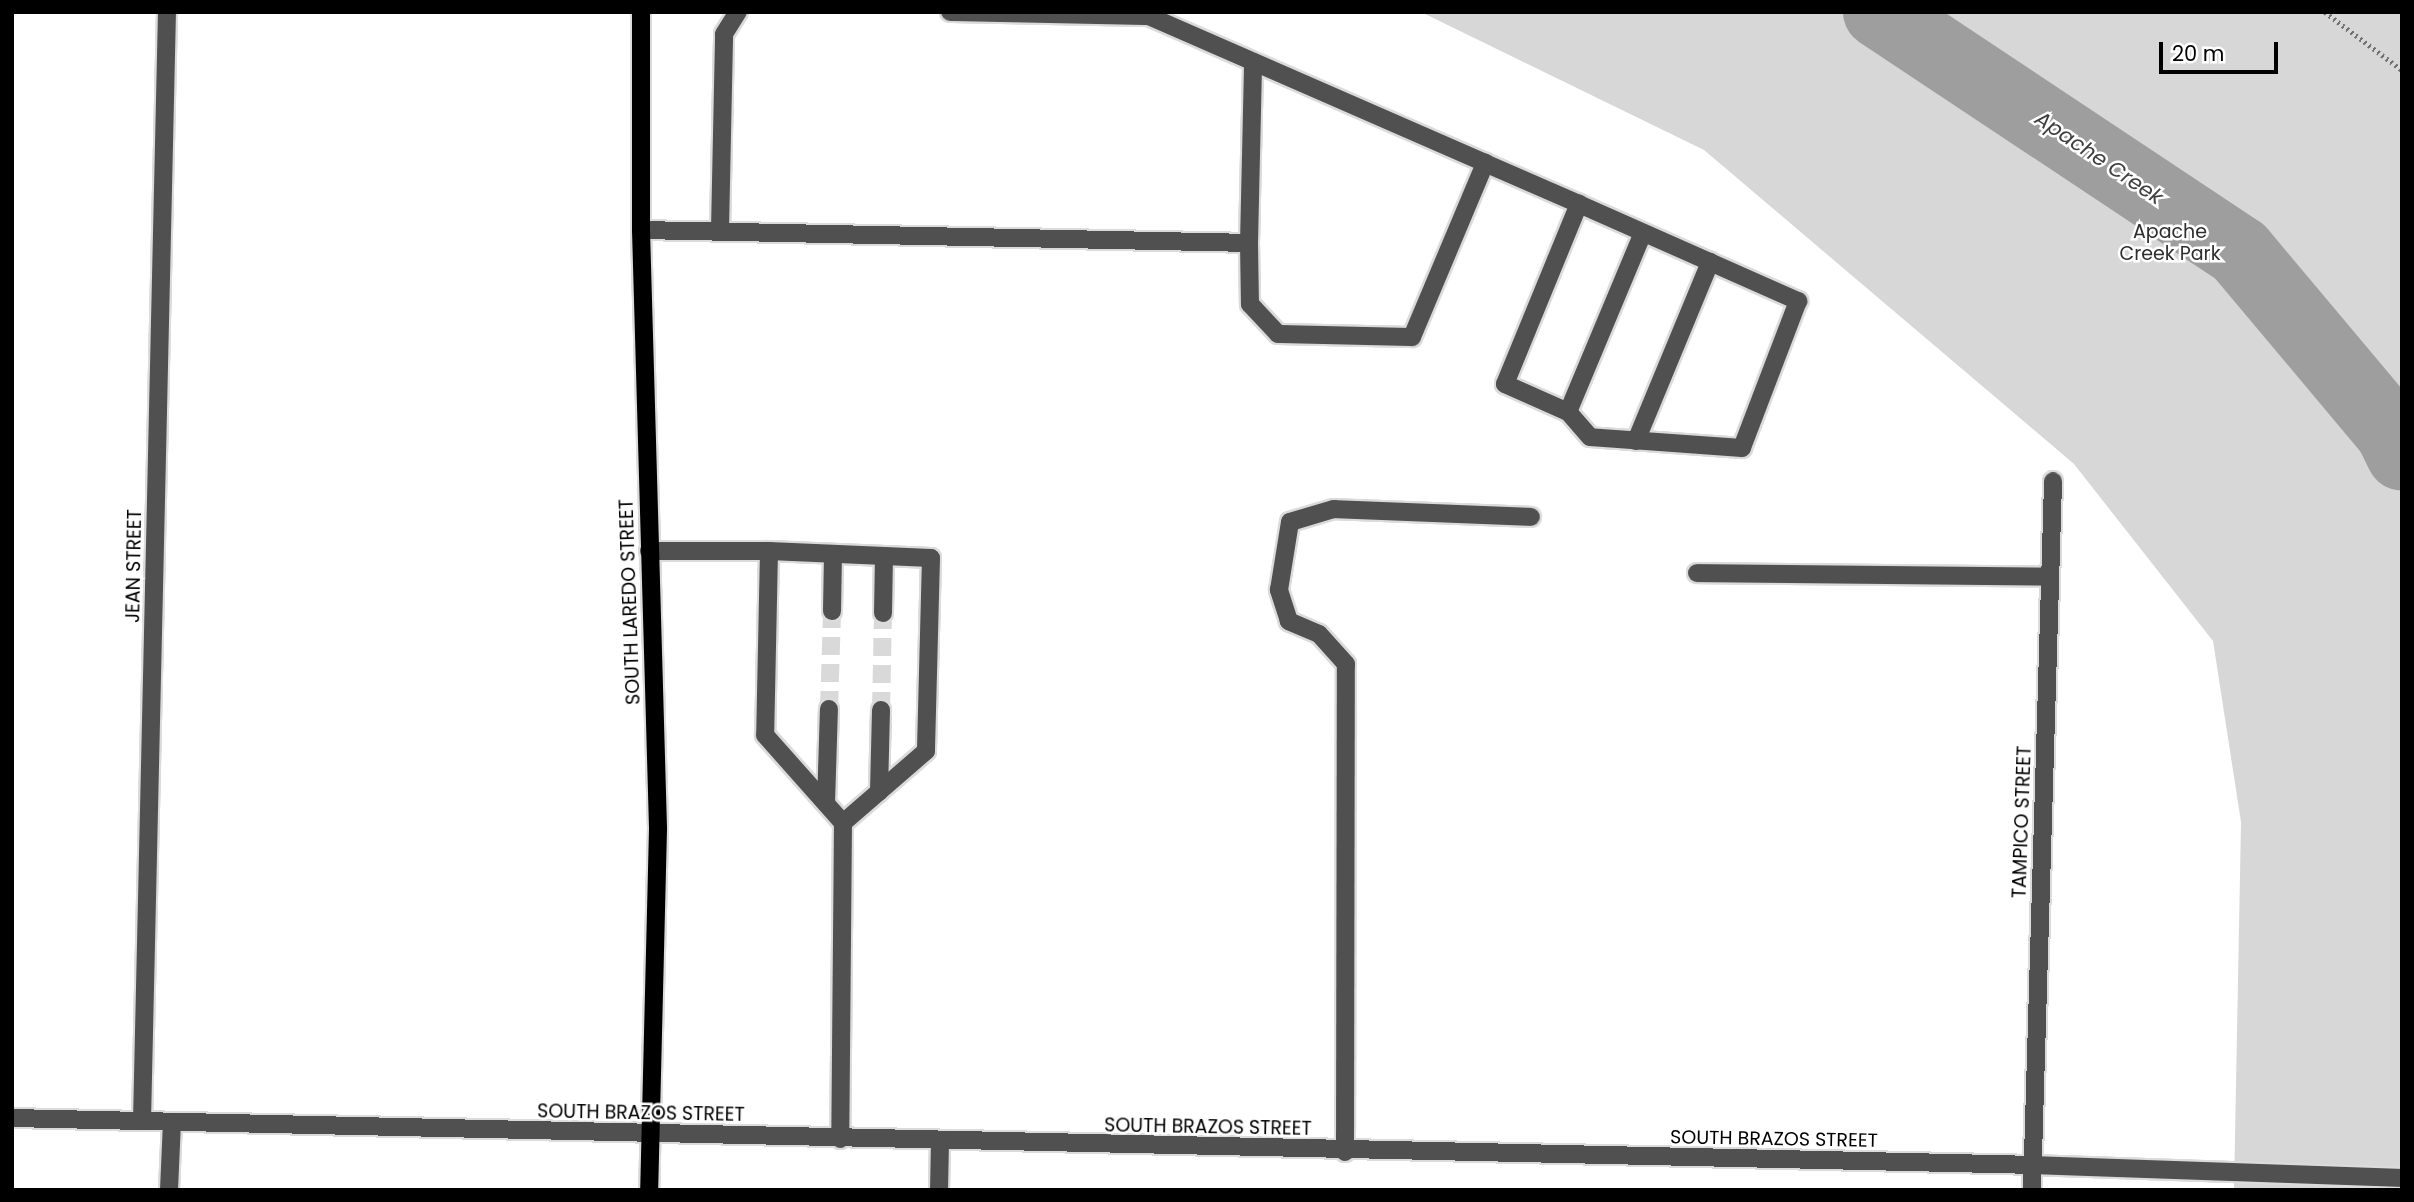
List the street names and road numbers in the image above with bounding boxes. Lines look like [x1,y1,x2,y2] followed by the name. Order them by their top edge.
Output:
[615,499,645,705] street label: SOUTH LAREDO STREET
[122,509,146,623] street label: JEAN STREET
[2008,745,2036,899] street label: TAMPICO STREET
[537,1100,745,1126] street label: SOUTH BRAZOS STREET
[1104,1114,1312,1140] street label: SOUTH BRAZOS STREET
[1670,1126,1878,1152] street label: SOUTH BRAZOS STREET

